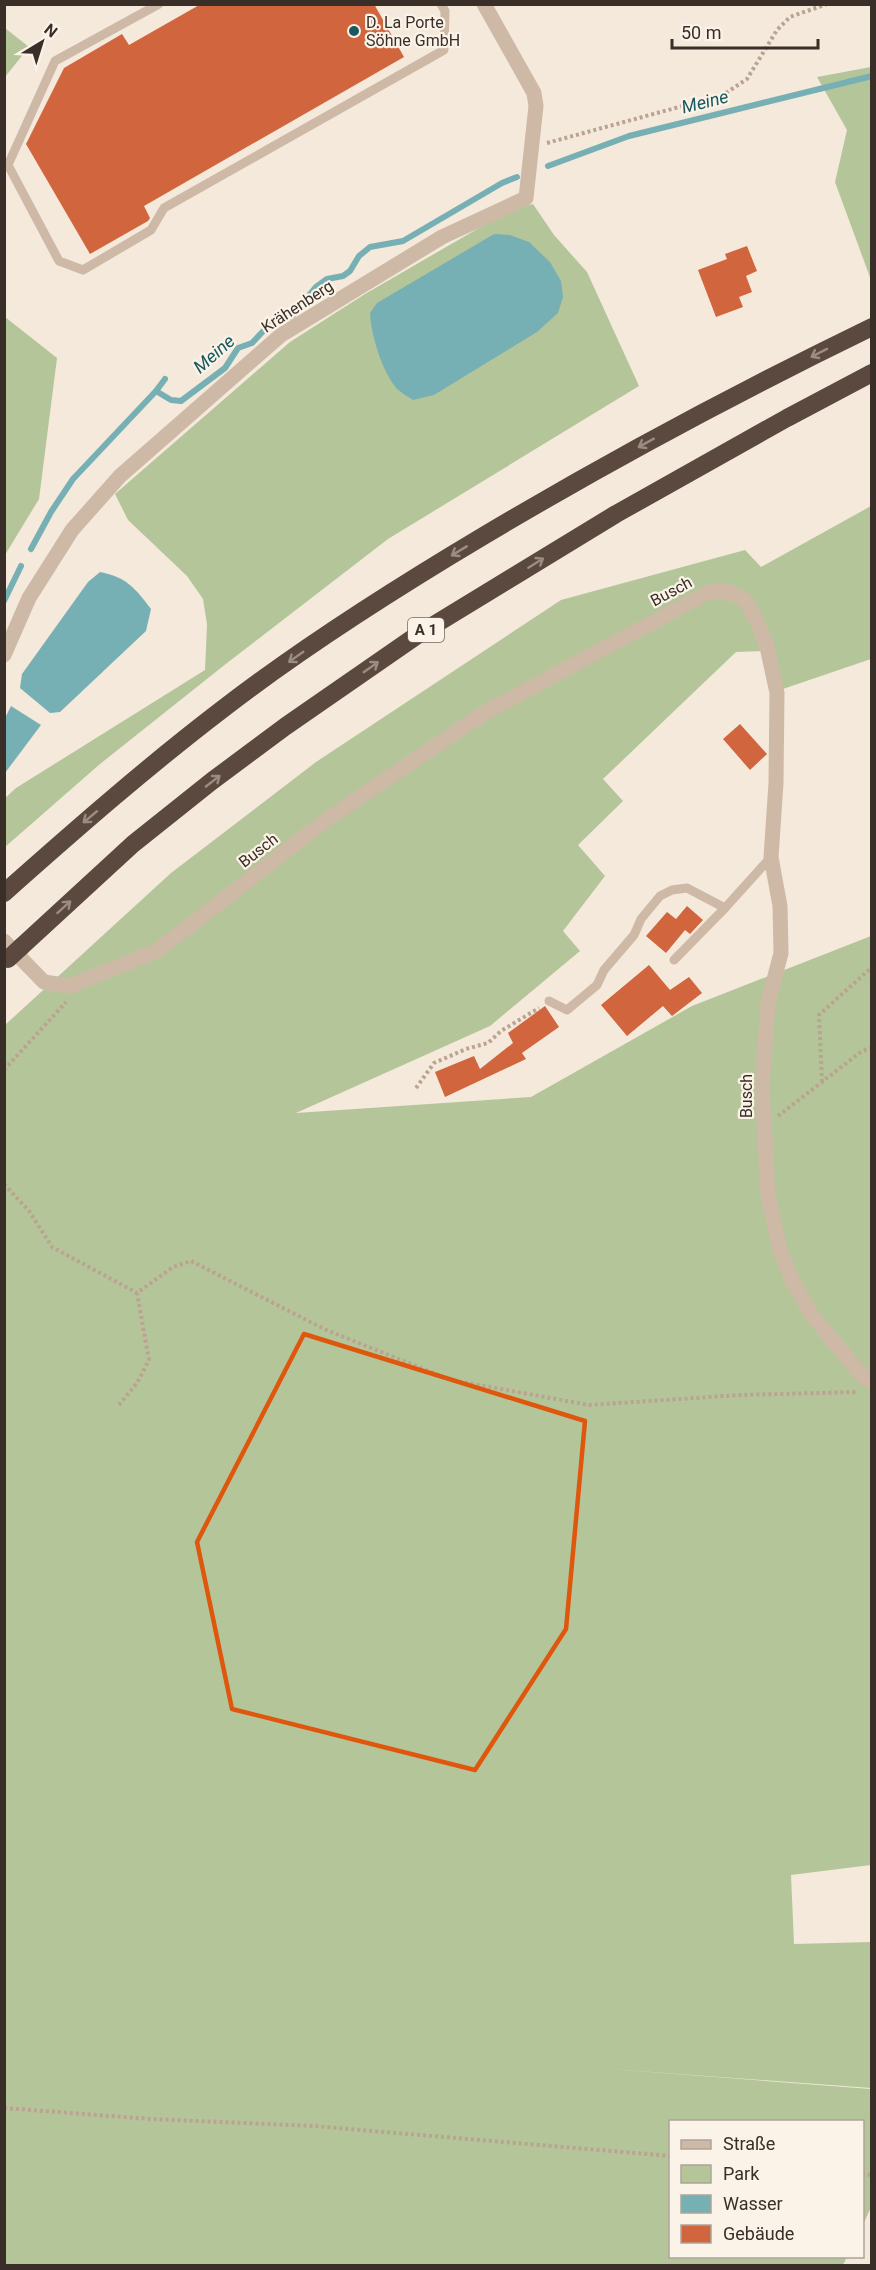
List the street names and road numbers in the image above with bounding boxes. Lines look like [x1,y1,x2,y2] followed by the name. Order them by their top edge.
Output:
[258,276,337,337] street label: Krähenberg
[647,573,695,610] street label: Busch
[408,618,444,642] road number: A 1
[235,829,282,871] street label: Busch
[737,1074,756,1118] street label: Busch

